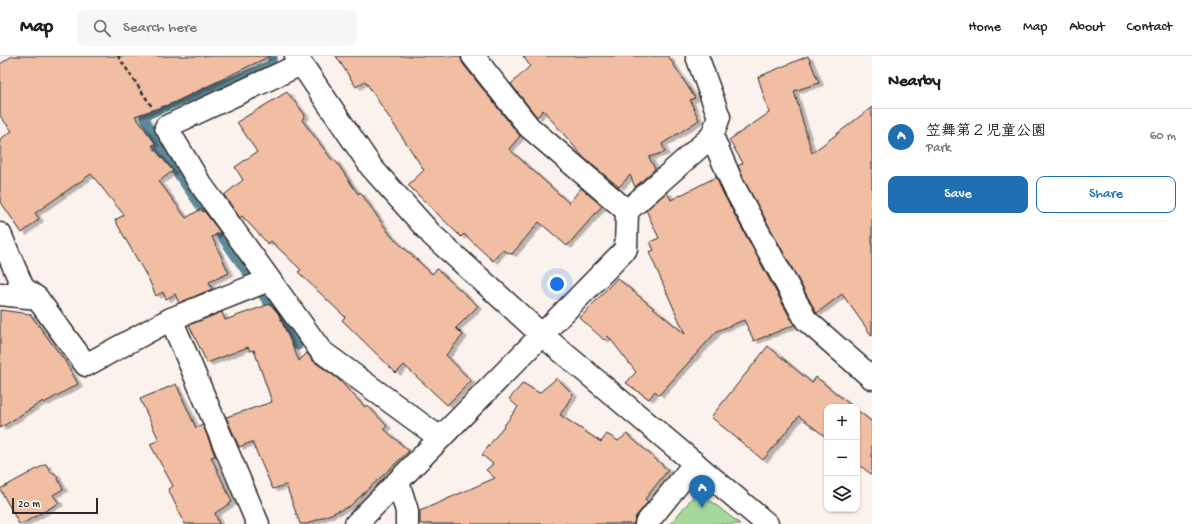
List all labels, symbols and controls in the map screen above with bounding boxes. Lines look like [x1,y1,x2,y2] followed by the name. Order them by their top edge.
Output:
[77,10,357,46] search box
[20,16,53,39] text: Map
[91,17,113,39] icon: search
[123,19,197,37] text: Search here
[969,19,1001,36] text: Home
[1023,19,1047,36] text: Map
[1069,19,1105,36] text: About
[1127,19,1172,36] text: Contact
[888,72,941,92] text: Nearby
[926,123,1046,141] text: 笠舞第２児童公園
[897,129,905,144] text: A
[1150,129,1176,144] text: 60 m
[926,141,951,156] text: Park
[888,176,1028,213] button: Save
[1036,176,1176,213] button: Share
[547,274,567,294] your location
[824,404,860,512] map controls
[824,404,860,440] button: +
[824,440,860,476] button: −
[689,475,715,508] pin: A
[824,476,860,512] button: layers
[12,496,98,515] scale bar
[18,499,40,511] text: 20 m

